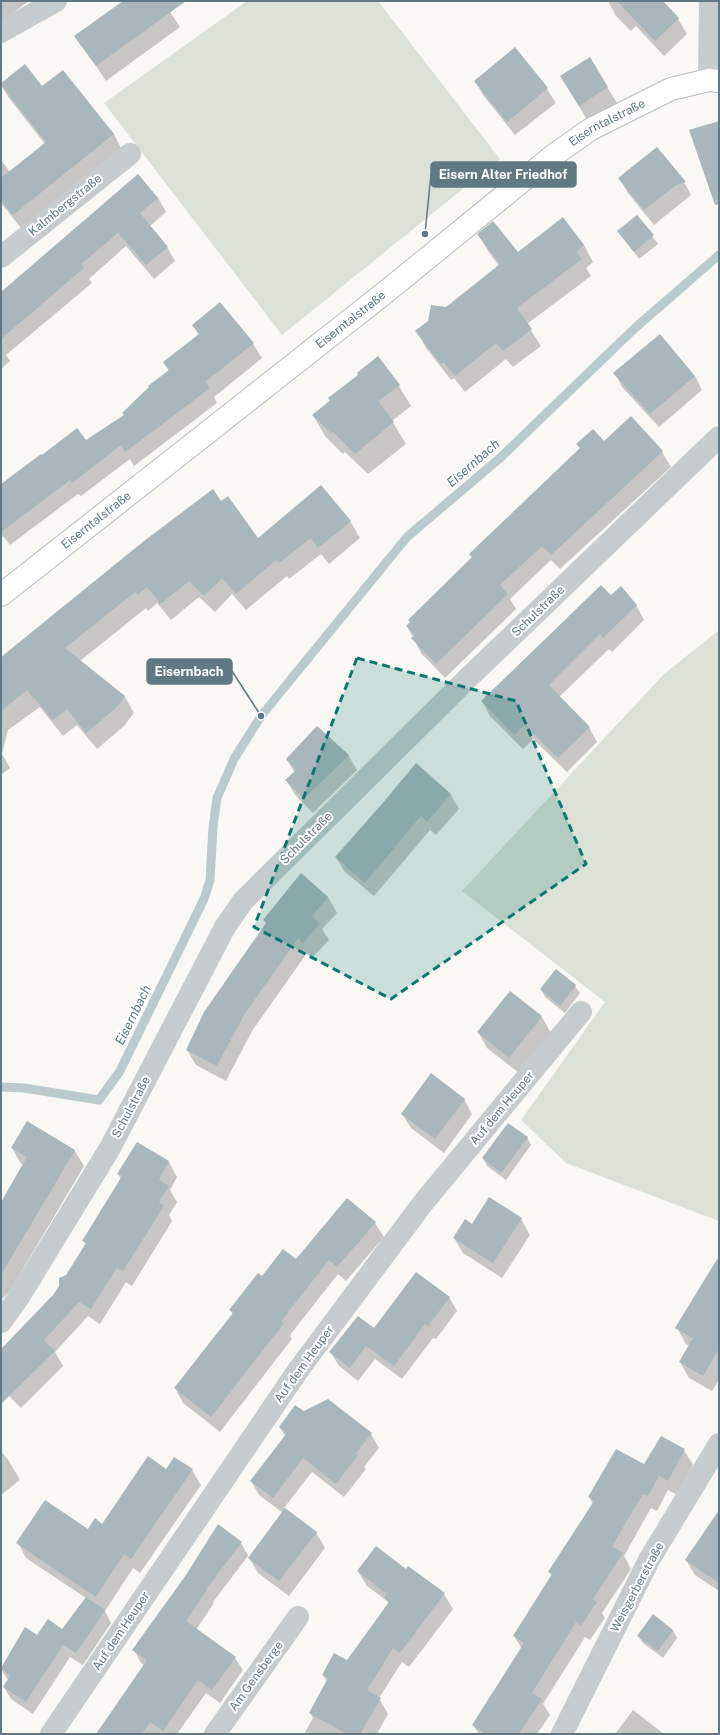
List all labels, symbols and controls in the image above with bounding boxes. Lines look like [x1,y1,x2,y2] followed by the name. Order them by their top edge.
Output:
[566,96,648,149] street label: Eiserntalstraße
[431,162,576,187] callout: Eisern Alter Friedhof
[439,167,567,182] text: Eisern Alter Friedhof
[26,171,105,239] street label: Kalmbergstraße
[313,288,388,351] street label: Eiserntalstraße
[444,436,502,490] water label: Eisernbach
[58,488,134,552] street label: Eiserntalstraße
[509,582,567,639] street label: Schulstraße
[147,659,232,684] callout: Eisernbach
[154,664,224,679] text: Eisernbach
[277,809,335,867] street label: Schulstraße
[112,983,154,1047] water label: Eisernbach
[467,1068,537,1148] street label: Auf dem Heuper
[109,1074,153,1140] street label: Schulstraße
[271,1323,337,1405] street label: Auf dem Heuper
[607,1540,667,1634] street label: Weisgerberstraße
[90,1589,153,1673] street label: Auf dem Heuper
[226,1638,286,1714] street label: Am Gensberge

